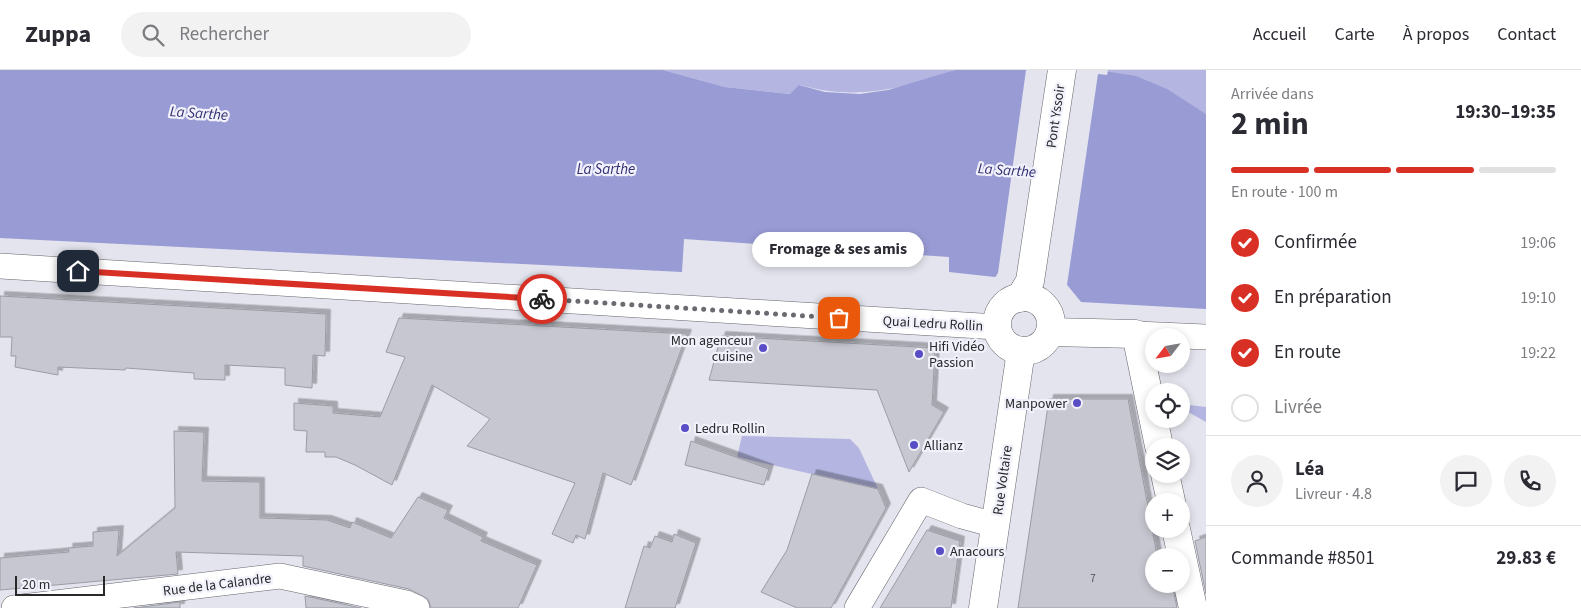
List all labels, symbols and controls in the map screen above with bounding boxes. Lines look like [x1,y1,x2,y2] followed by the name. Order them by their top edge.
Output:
[121,12,471,57] search box
[25,17,91,52] text: Zuppa
[139,21,167,49] icon: search
[179,21,269,48] text: Rechercher
[1253,22,1306,47] text: Accueil
[1334,22,1375,47] text: Carte
[1403,22,1469,47] text: À propos
[1497,22,1556,47] text: Contact
[1042,83,1070,149] street label: Pont Yssoir
[1231,83,1314,105] text: Arrivée dans
[1455,99,1556,126] text: 19:30–19:35
[169,101,229,126] water label: La Sarthe
[1231,101,1309,147] text: 2 min
[977,158,1037,183] water label: La Sarthe
[577,159,635,180] water label: La Sarthe
[1231,181,1338,203] text: En route · 100 m
[1231,229,1259,257] icon: check
[1274,229,1357,256] text: Confirmée
[1520,232,1556,254] text: 19:06
[753,233,925,268] callout: Fromage & ses amis
[769,238,907,260] text: Fromage & ses amis
[57,250,99,292] pin
[64,257,92,285] icon: home
[517,274,567,324] courier
[1231,284,1259,312] icon: check
[1274,284,1392,311] text: En préparation
[528,285,556,313] icon: bike
[1520,287,1556,309] text: 19:10
[818,297,860,339] pin
[825,304,853,332] icon: bag
[882,311,984,337] street label: Quai Ledru Rollin
[1145,328,1190,372] north arrow
[1145,328,1190,593] map controls
[671,331,753,367] place label: Mon agenceur cuisine
[929,337,985,373] place label: Hifi Vidéo Passion
[1231,339,1259,367] icon: check
[1274,339,1341,366] text: En route
[757,342,769,354] marker: Mon agenceur cuisine
[1520,342,1556,364] text: 19:22
[913,348,925,360] marker: Hifi Vidéo Passion
[1145,383,1190,428] button: locate
[1005,394,1067,414] place label: Manpower
[1274,394,1322,421] text: Livrée
[1071,397,1083,409] marker: Manpower
[695,419,765,439] place label: Ledru Rollin
[679,422,691,434] marker: Ledru Rollin
[924,436,963,456] place label: Allianz
[1145,438,1190,483] button: layers
[908,439,920,451] marker: Allianz
[988,444,1018,516] street label: Rue Voltaire
[1231,455,1283,507] button: person
[1440,455,1492,507] button: chat
[1504,455,1556,507] button: phone
[1295,456,1324,483] text: Léa
[1295,483,1372,505] text: Livreur · 4.8
[1145,493,1190,538] button: +
[950,542,1004,562] place label: Anacours
[934,545,946,557] marker: Anacours
[1231,545,1375,572] text: Commande #8501
[1496,545,1556,572] text: 29.83 €
[1145,548,1190,593] button: −
[162,568,272,602] street label: Rue de la Calandre
[1090,571,1096,586] house number: 7
[15,573,105,596] scale bar
[22,575,50,595] text: 20 m

